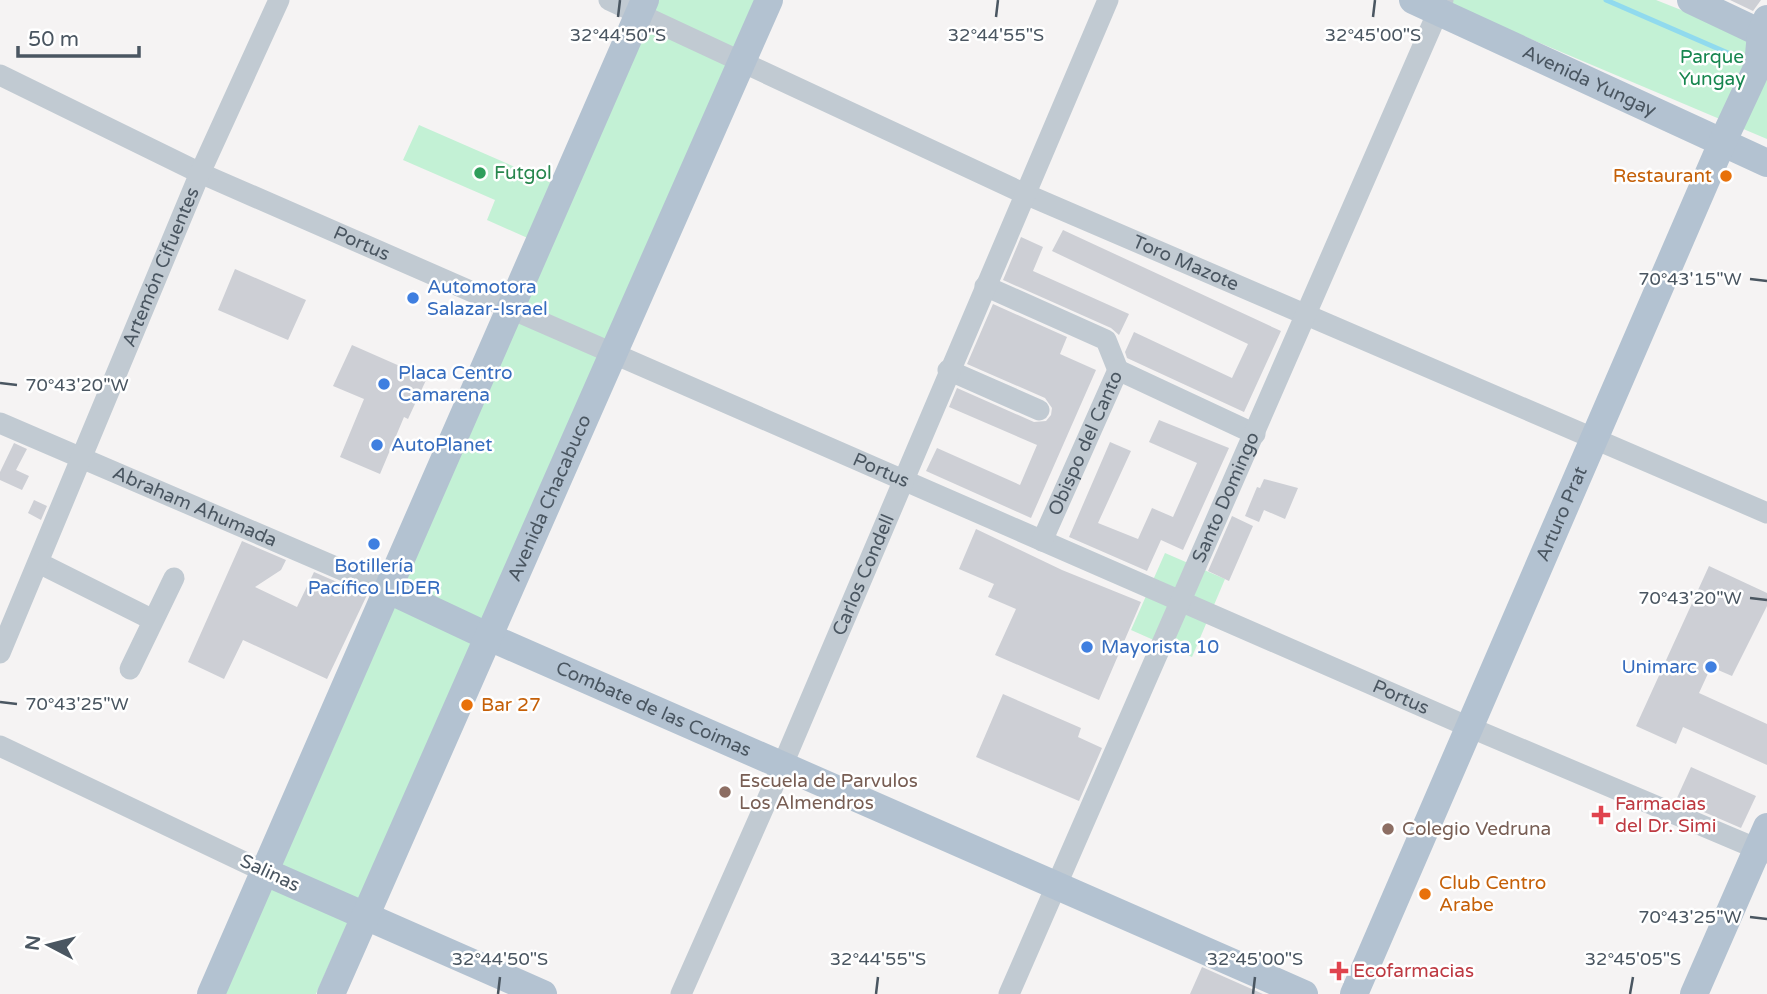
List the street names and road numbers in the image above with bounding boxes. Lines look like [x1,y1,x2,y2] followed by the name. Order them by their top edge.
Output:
[1519,41,1660,121] street label: Avenida Yungay
[118,184,204,350] street label: Artemón Cifuentes
[330,222,393,265] street label: Portus
[1129,231,1242,296] street label: Toro Mazote
[1044,367,1127,519] street label: Obispo del Canto
[503,411,596,585] street label: Avenida Chacabuco
[1188,429,1264,566] street label: Santo Domingo
[850,448,913,492] street label: Portus
[109,462,280,552] street label: Abraham Ahumada
[1531,463,1592,565] street label: Arturo Prat
[828,511,899,639] street label: Carlos Condell
[552,657,754,761] street label: Combate de las Coimas
[1369,675,1432,719] street label: Portus
[237,850,303,896] street label: Salinas

